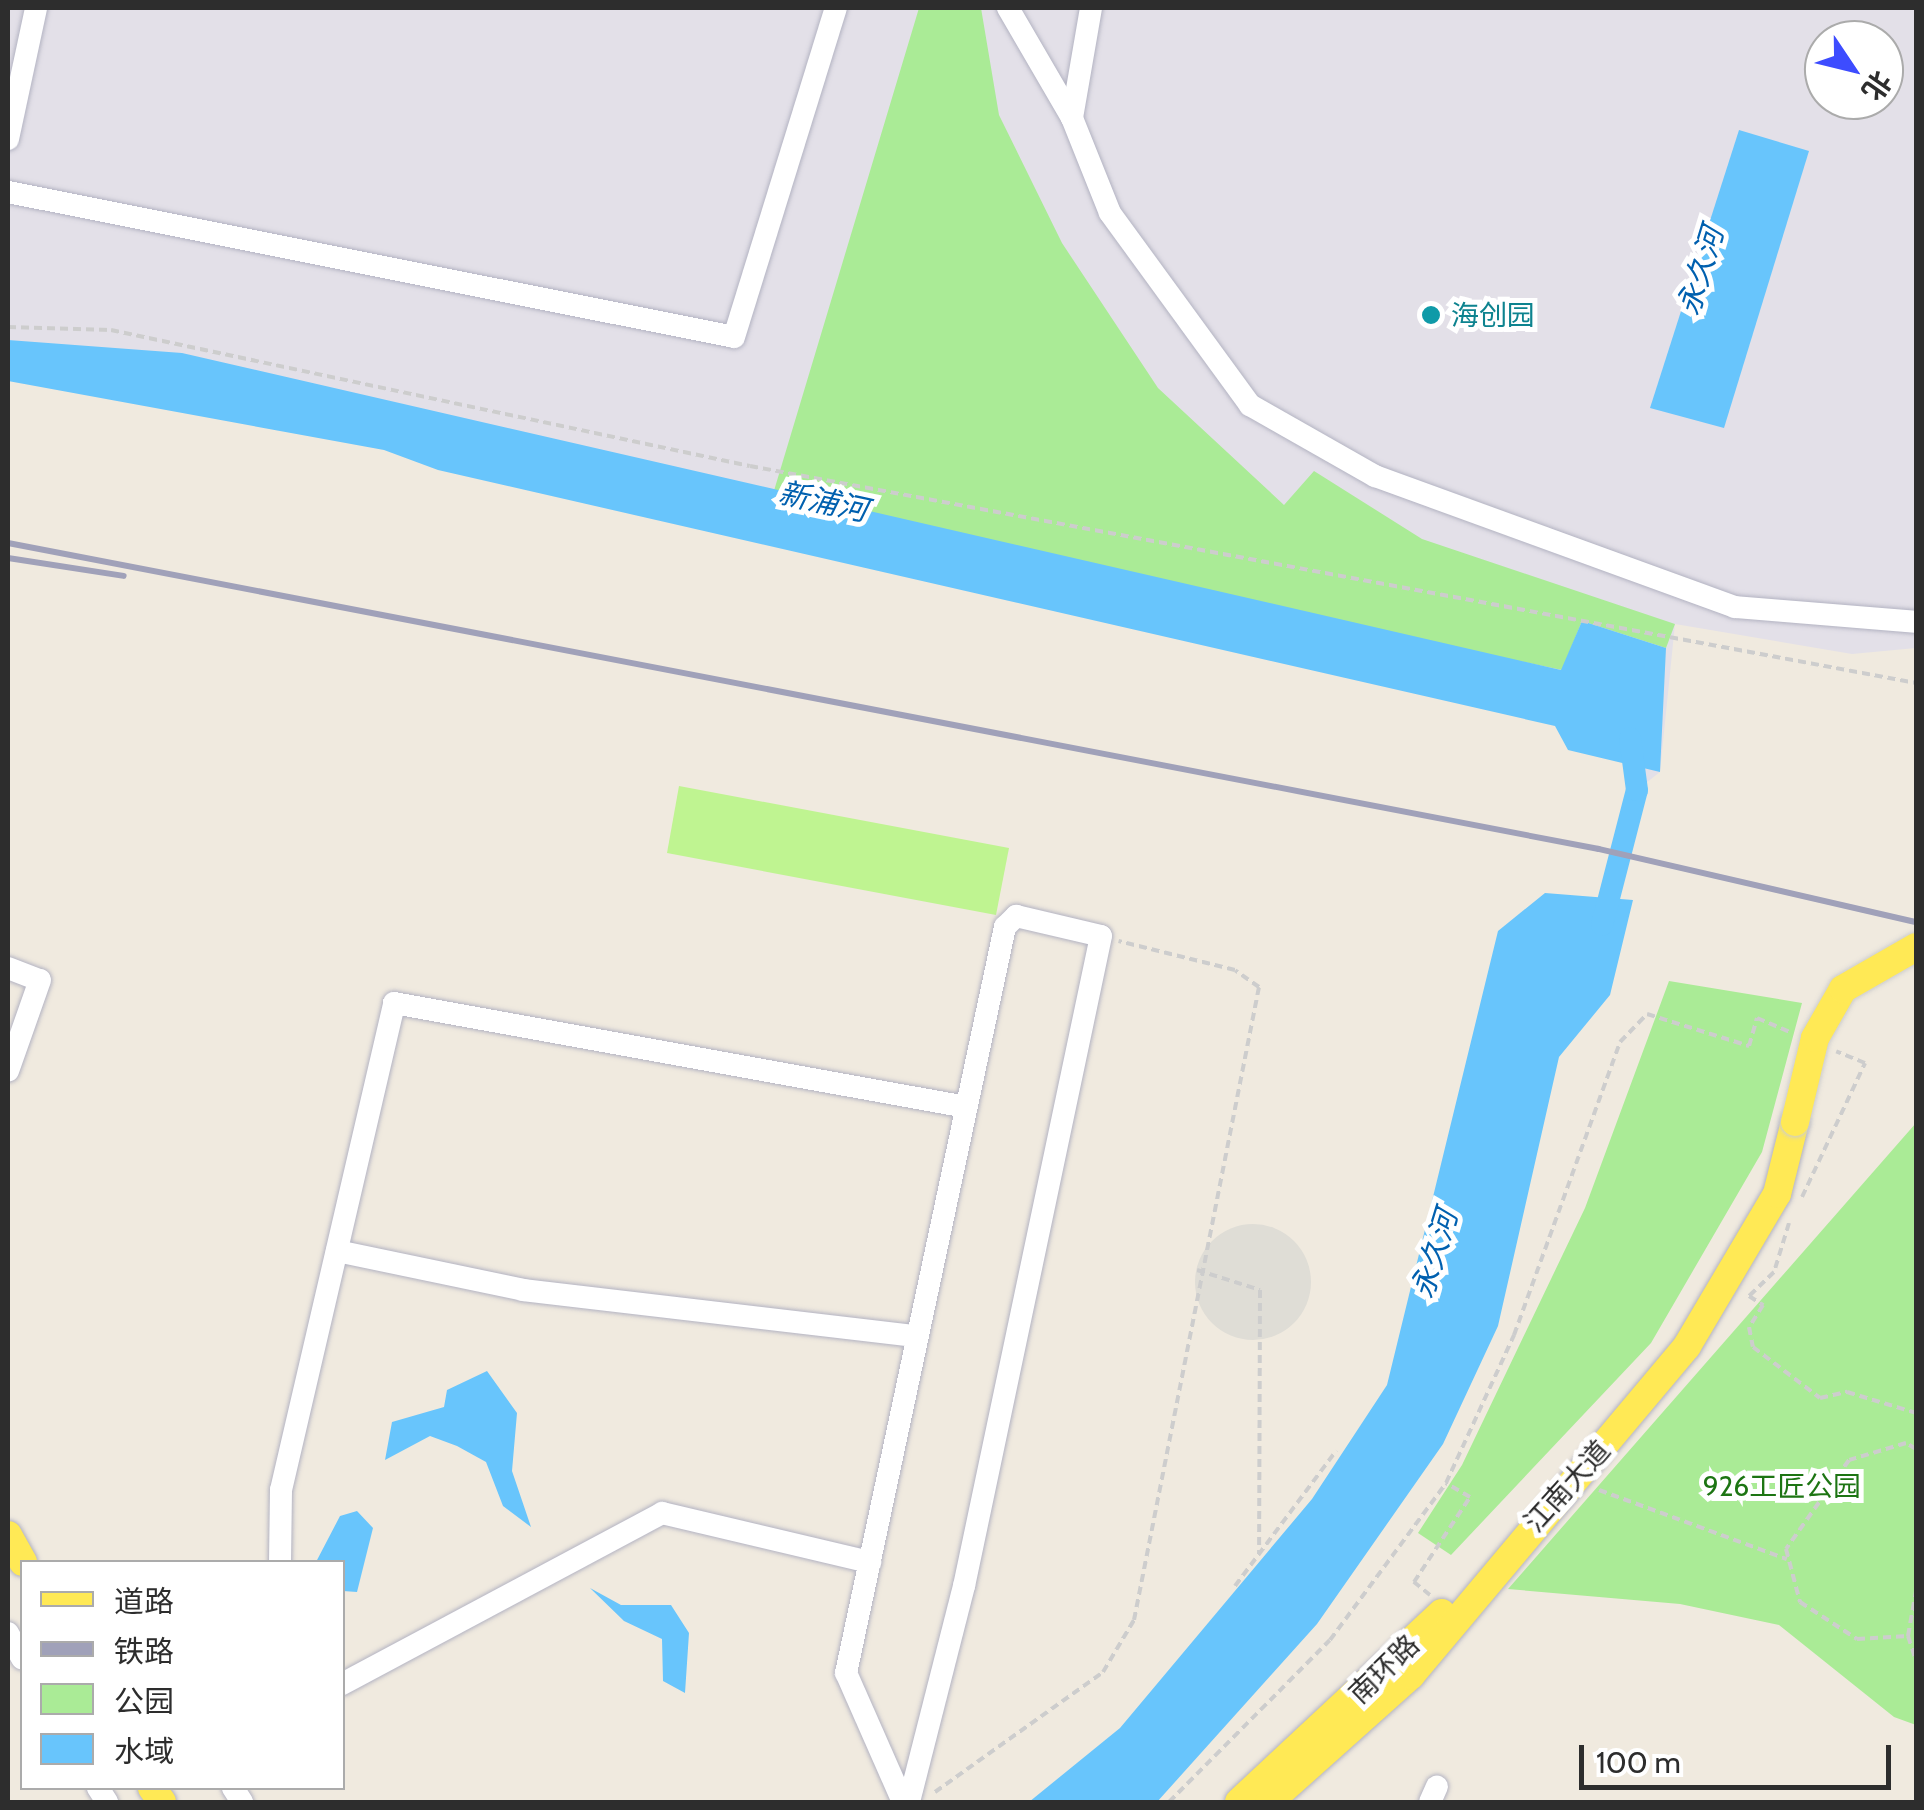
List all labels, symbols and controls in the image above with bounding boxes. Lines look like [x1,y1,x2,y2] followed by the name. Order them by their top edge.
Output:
[1804,20,1904,120] north arrow
[1855,65,1899,107] text: 北
[1671,223,1731,319] water label: 永久河
[1451,298,1535,332] place label: 海创园
[1420,304,1442,326] marker: 海创园
[775,475,871,529] water label: 新浦河
[1405,1206,1465,1302] water label: 永久河
[1517,1433,1617,1539] street label: 江南大道
[1703,1469,1861,1503] park label: 926工匠公园
[20,1560,345,1790] legend
[114,1583,174,1620] text: 道路
[1342,1628,1426,1710] street label: 南环路
[114,1633,174,1670] text: 铁路
[114,1683,174,1720] text: 公园
[1584,1725,1896,1787] scale bar
[114,1733,174,1770] text: 水域
[1596,1744,1681,1781] text: 100 m

